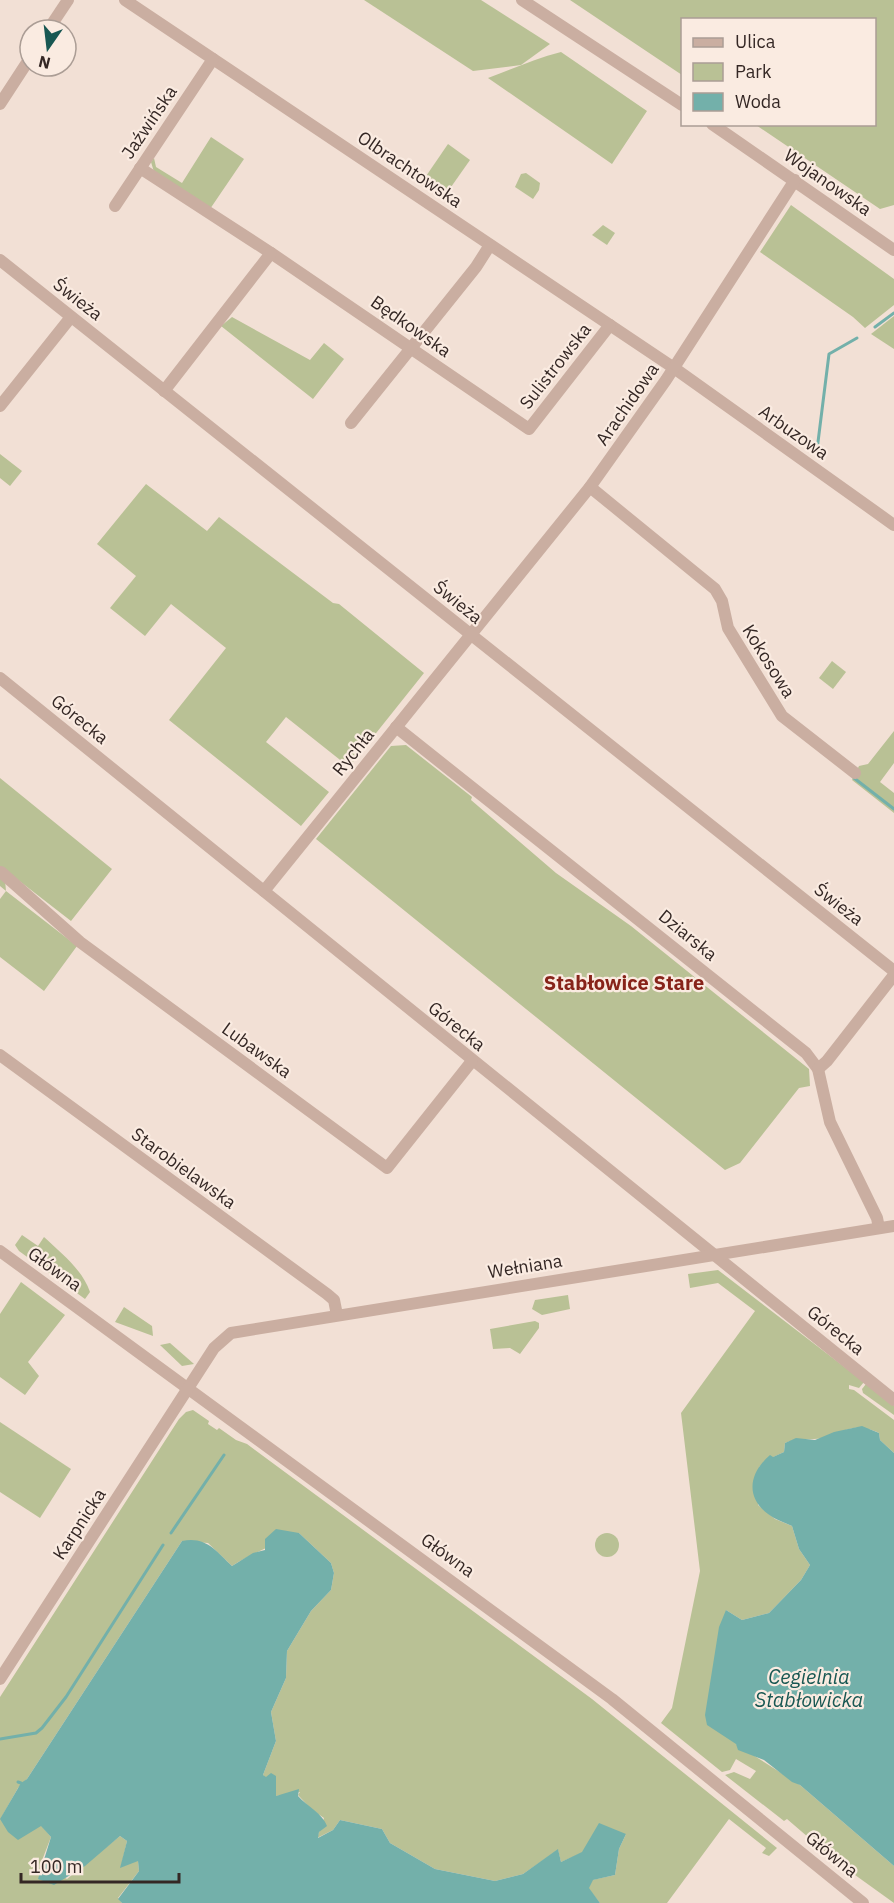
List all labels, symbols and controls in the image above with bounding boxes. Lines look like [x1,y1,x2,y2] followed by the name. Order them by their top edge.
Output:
[18,18,78,78] north arrow
[681,18,876,126] legend
[735,30,776,53] text: Ulica
[36,51,52,74] text: N
[735,60,772,83] text: Park
[116,81,182,163] street label: Jaźwińska
[735,90,781,113] text: Woda
[353,126,467,213] street label: Olbrachtowska
[780,143,877,221] street label: Wojanowska
[49,273,108,326] street label: Świeża
[366,290,456,362] street label: Będkowska
[514,318,596,414] street label: Sulistrowska
[590,358,664,450] street label: Arachidowa
[755,400,834,465] street label: Arbuzowa
[429,575,488,629] street label: Świeża
[737,620,801,702] street label: Kokosowa
[47,689,114,749] street label: Górecka
[327,723,379,780] street label: Rychła
[810,878,869,931] street label: Świeża
[654,904,722,966] street label: Dziarska
[544,969,704,996] district label: Stabłowice Stare
[424,996,491,1056] street label: Górecka
[218,1017,297,1083] street label: Lubawska
[127,1122,241,1214] street label: Starobielawska
[23,1242,87,1297] street label: Główna
[486,1249,564,1283] street label: Wełniana
[803,1300,870,1360] street label: Górecka
[47,1484,111,1564] street label: Karpnicka
[416,1528,480,1583] street label: Główna
[755,1663,863,1713] water label: Cegielnia Stabłowicka
[801,1826,863,1882] street label: Główna
[21,1846,178,1884] scale bar
[30,1855,82,1878] text: 100 m

